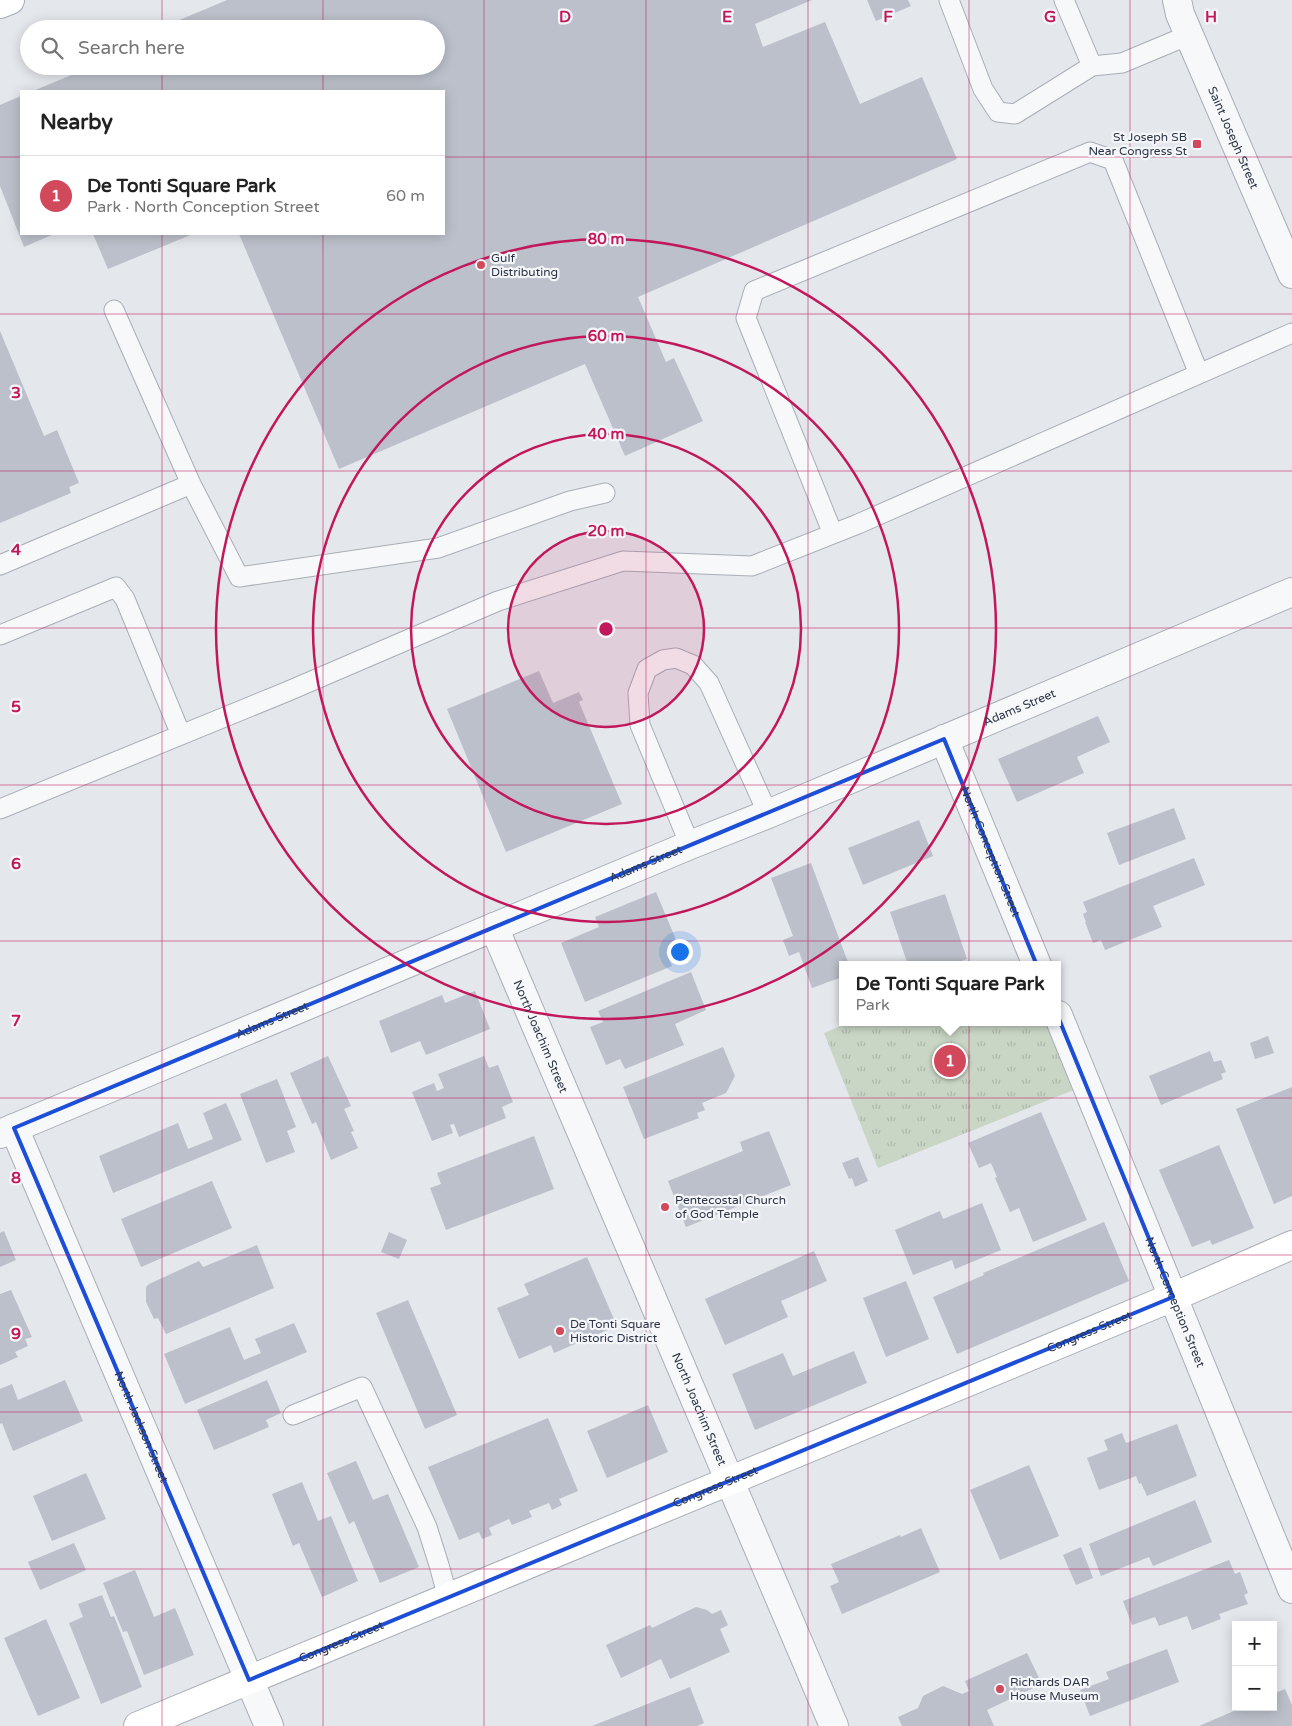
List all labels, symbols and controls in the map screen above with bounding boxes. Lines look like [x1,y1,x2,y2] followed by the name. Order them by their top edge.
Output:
[559,7,571,27] text: D
[722,7,732,27] text: E
[883,7,893,27] text: F
[1044,7,1056,27] text: G
[1205,7,1217,27] text: H
[20,20,445,75] search box
[38,34,66,62] icon: search
[78,37,185,59] text: Search here
[1205,84,1262,191] street label: Saint Joseph Street
[40,110,113,135] text: Nearby
[1088,130,1187,158] place label: St Joseph SB Near Congress St
[1191,138,1203,150] marker: St Joseph SB Near Congress St
[87,175,276,197] text: De Tonti Square Park
[51,186,61,206] text: 1
[386,186,425,206] text: 60 m
[87,197,320,217] text: Park · North Conception Street
[588,230,624,248] text: 80 m
[491,251,558,279] place label: Gulf Distributing
[475,259,487,271] marker: Gulf Distributing
[588,327,624,345] text: 60 m
[11,383,21,403] text: 3
[588,425,624,443] text: 40 m
[588,522,624,540] text: 20 m
[11,540,21,560] text: 4
[597,620,615,638] centre of rings
[981,686,1058,729] street label: Adams Street
[11,697,21,717] text: 5
[957,785,1024,919] street label: North Conception Street
[607,842,684,885] street label: Adams Street
[11,854,21,874] text: 6
[667,939,693,965] your location
[839,961,1061,1026] popup
[856,973,1045,995] text: De Tonti Square Park
[510,978,571,1095] street label: North Joachim Street
[856,995,890,1015] text: Park
[234,998,311,1041] street label: Adams Street
[11,1011,21,1031] text: 7
[934,1042,966,1080] pin: 1
[11,1168,21,1188] text: 8
[675,1193,786,1221] place label: Pentecostal Church of God Temple
[659,1201,671,1213] marker: Pentecostal Church of God Temple
[1142,1235,1208,1370] street label: North Conception Street
[1045,1308,1134,1355] street label: Congress Street
[570,1317,661,1345] place label: De Tonti Square Historic District
[11,1324,21,1344] text: 9
[554,1325,566,1337] marker: De Tonti Square Historic District
[669,1351,730,1468] street label: North Joachim Street
[112,1369,172,1485] street label: North Jackson Street
[671,1463,760,1510] street label: Congress Street
[297,1618,386,1666] street label: Congress Street
[1232,1621,1277,1711] map controls
[1232,1621,1277,1666] button: +
[1232,1666,1277,1711] button: −
[1010,1675,1099,1703] place label: Richards DAR House Museum
[994,1683,1006,1695] marker: Richards DAR House Museum

